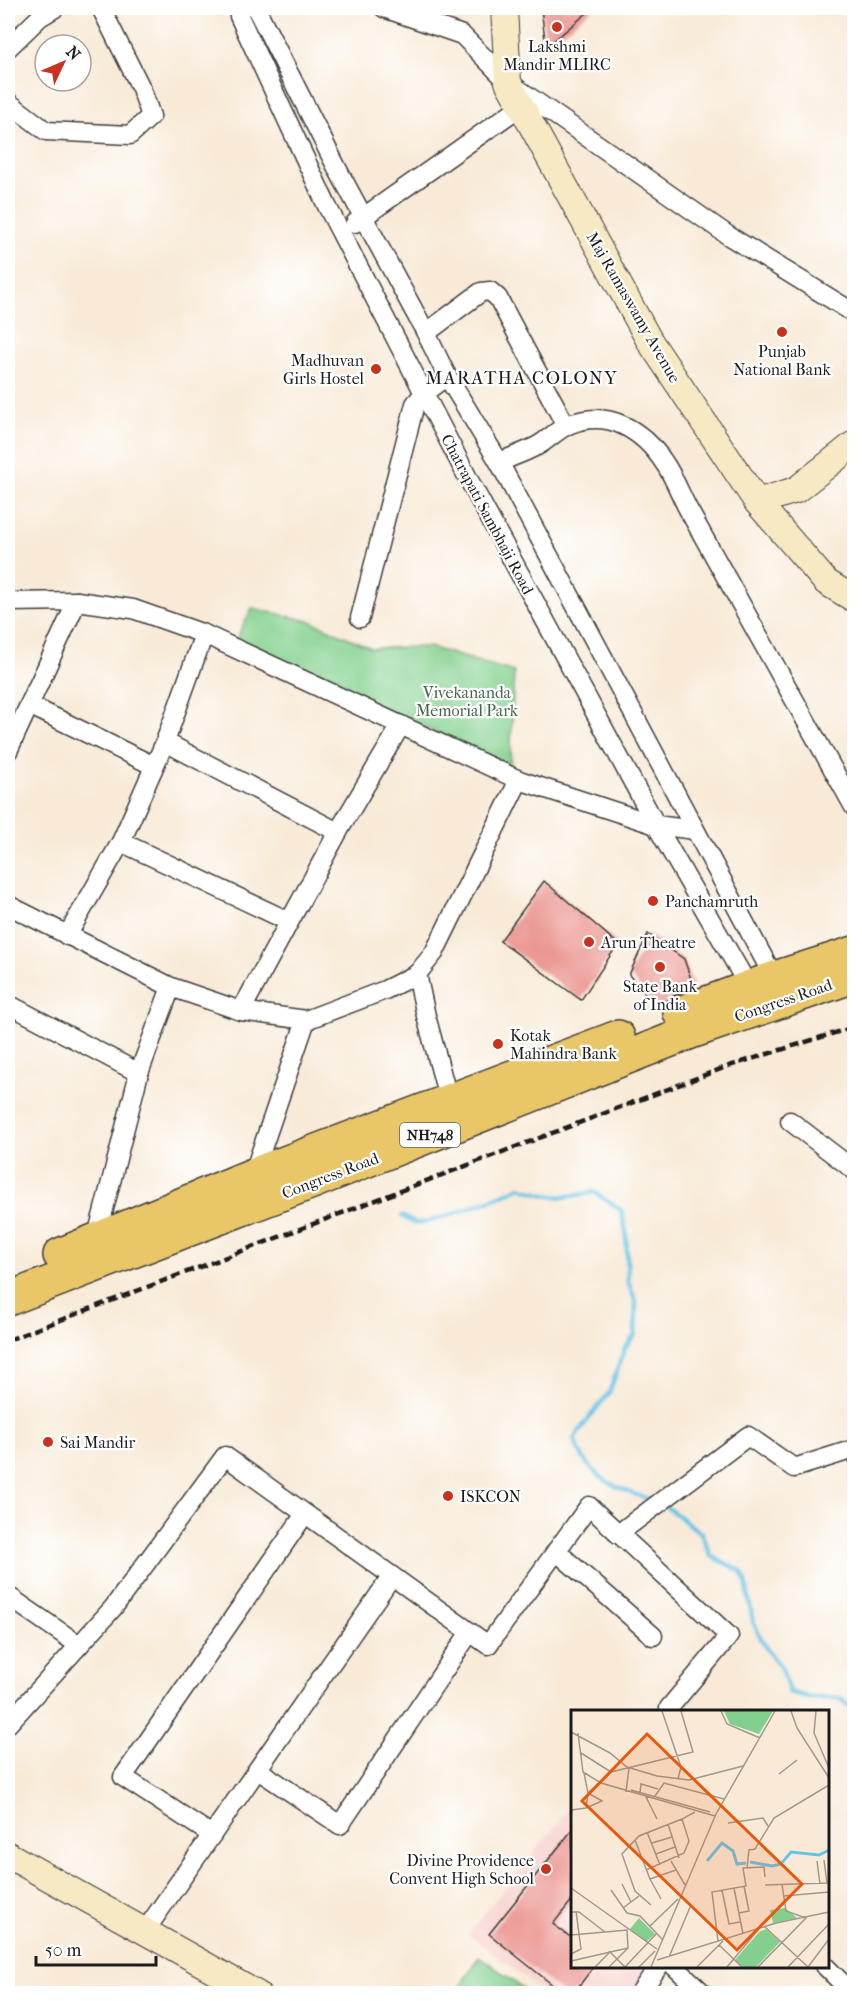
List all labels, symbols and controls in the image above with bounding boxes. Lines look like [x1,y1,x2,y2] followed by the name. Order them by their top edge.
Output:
[550,20,564,34] marker: Lakshmi Mandir MLIRC
[33,33,93,93] north arrow
[503,37,611,74] place label: Lakshmi Mandir MLIRC
[62,42,85,65] text: N
[583,228,685,386] street label: Maj Ramaswamy Avenue
[775,325,789,339] marker: Punjab National Bank
[733,342,831,379] place label: Punjab National Bank
[283,351,365,388] place label: Madhuvan Girls Hostel
[369,362,383,376] marker: Madhuvan Girls Hostel
[426,368,618,389] district label: MARATHA COLONY
[437,431,538,598] street label: Chatrapati Sambhaji Road
[416,683,519,720] park label: Vivekananda Memorial Park
[665,892,758,911] place label: Panchamruth
[646,894,660,908] marker: Panchamruth
[600,933,696,952] place label: Arun Theatre
[582,935,596,949] marker: Arun Theatre
[653,960,667,974] marker: State Bank of India
[732,975,835,1026] street label: Congress Road
[623,977,698,1014] place label: State Bank of India
[510,1026,617,1063] place label: Kotak Mahindra Bank
[491,1037,505,1051] marker: Kotak Mahindra Bank
[400,1123,460,1147] road number: NH748
[279,1148,382,1203] street label: Congress Road
[60,1433,136,1452] place label: Sai Mandir
[41,1435,55,1449] marker: Sai Mandir
[460,1487,521,1506] place label: ISKCON
[441,1489,455,1503] marker: ISKCON
[571,1710,829,1968] inset map
[389,1851,535,1888] place label: Divine Providence Convent High School
[539,1862,553,1876] marker: Divine Providence Convent High School
[36,1929,156,1967] scale bar
[45,1940,82,1961] text: 50 m

